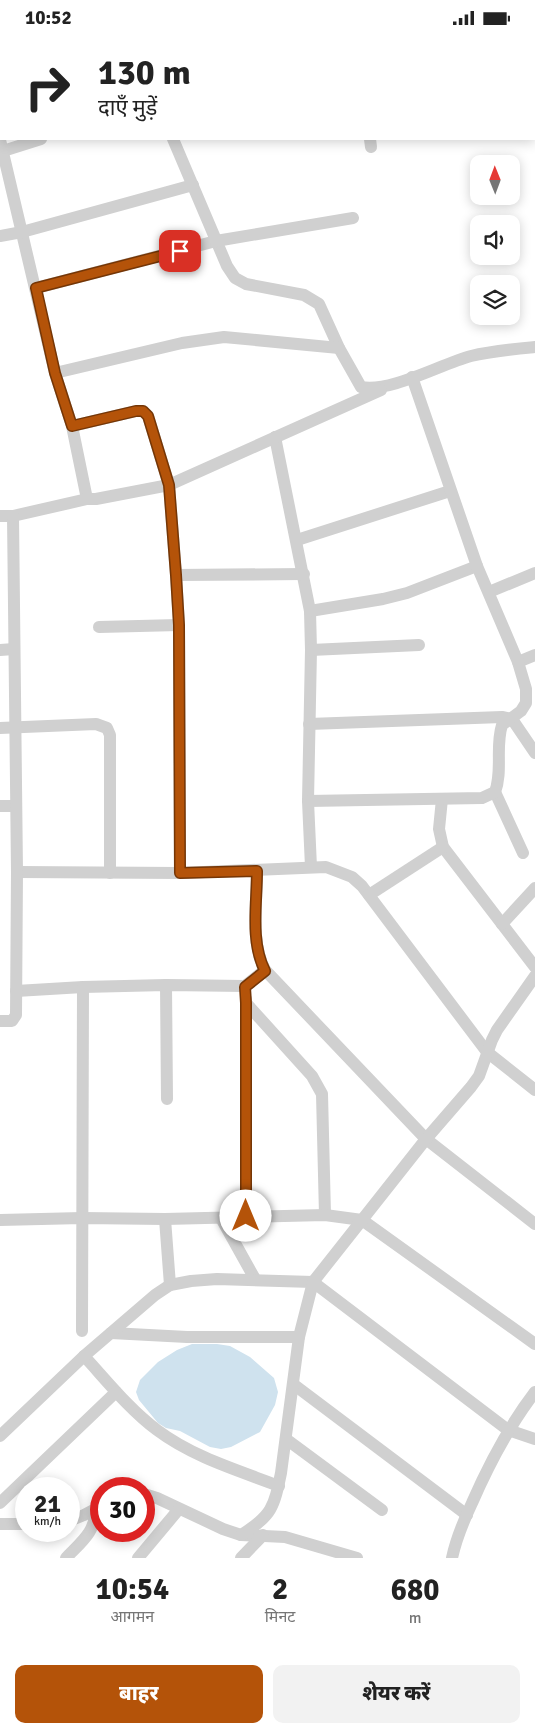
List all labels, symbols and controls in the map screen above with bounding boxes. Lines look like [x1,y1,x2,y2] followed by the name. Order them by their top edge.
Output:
[25,6,72,30] text: 10:52
[98,51,191,94] text: 130 m
[15,55,80,120] icon: right
[98,94,157,121] text: दाएँ मुड़ें
[470,155,520,205] north arrow
[470,155,520,325] map controls
[470,215,520,265] button: sound
[159,230,201,272] pin
[166,237,194,265] icon: arrive
[470,275,520,325] button: layers
[219,1189,271,1241] position arrow
[90,1477,155,1542] speed limit sign: 30
[34,1488,61,1519] text: 21
[34,1514,61,1529] text: km/h
[96,1571,169,1608] text: 10:54
[272,1571,288,1608] text: 2
[391,1572,439,1609] text: 680
[110,1607,154,1627] text: आगमन
[265,1607,295,1627] text: मिनट
[409,1608,422,1628] text: m
[15,1665,263,1723] button: बाहर
[273,1665,520,1723] button: शेयर करें

